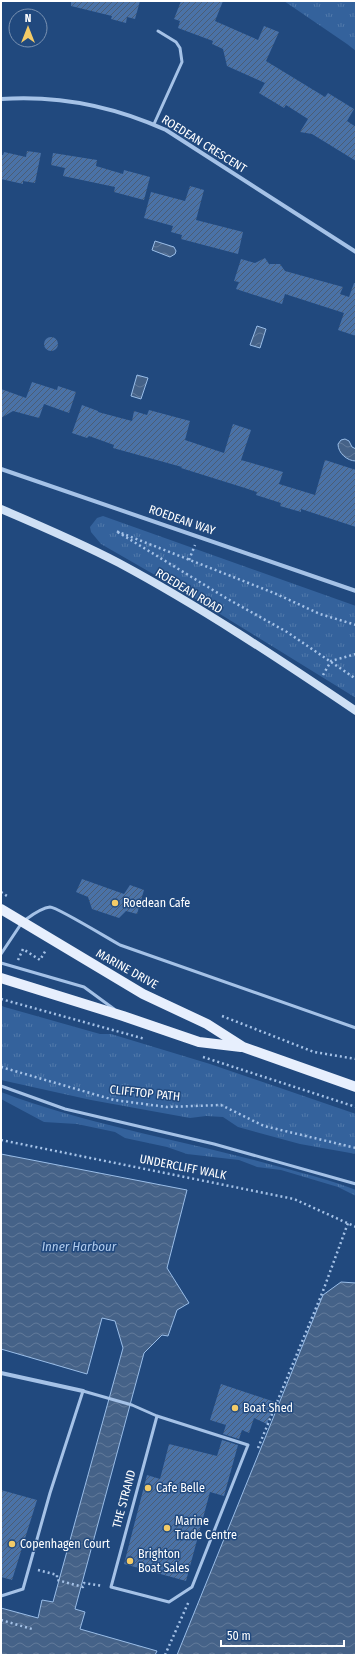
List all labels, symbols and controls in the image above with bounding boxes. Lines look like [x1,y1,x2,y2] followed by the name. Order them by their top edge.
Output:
[8,8,48,48] north arrow
[25,12,31,25] text: N
[159,112,249,176] street label: ROEDEAN CRESCENT
[147,502,217,538] street label: ROEDEAN WAY
[153,565,225,617] street label: ROEDEAN ROAD
[123,896,190,910] place label: Roedean Cafe
[110,898,120,908] marker: Roedean Cafe
[94,946,161,992] street label: MARINE DRIVE
[109,1082,181,1104] street label: CLIFFTOP PATH
[138,1152,228,1182] street label: UNDERCLIFF WALK
[42,1239,117,1254] water label: Inner Harbour
[243,1401,293,1415] place label: Boat Shed
[230,1403,240,1413] marker: Boat Shed
[110,1468,138,1530] street label: THE STRAND
[156,1481,205,1495] place label: Cafe Belle
[143,1483,153,1493] marker: Cafe Belle
[175,1514,237,1542] place label: Marine Trade Centre
[162,1523,172,1533] marker: Marine Trade Centre
[20,1537,110,1551] place label: Copenhagen Court
[7,1539,17,1549] marker: Copenhagen Court
[138,1547,189,1575] place label: Brighton Boat Sales
[125,1556,135,1566] marker: Brighton Boat Sales
[221,1622,344,1648] scale bar
[227,1629,251,1643] text: 50 m

